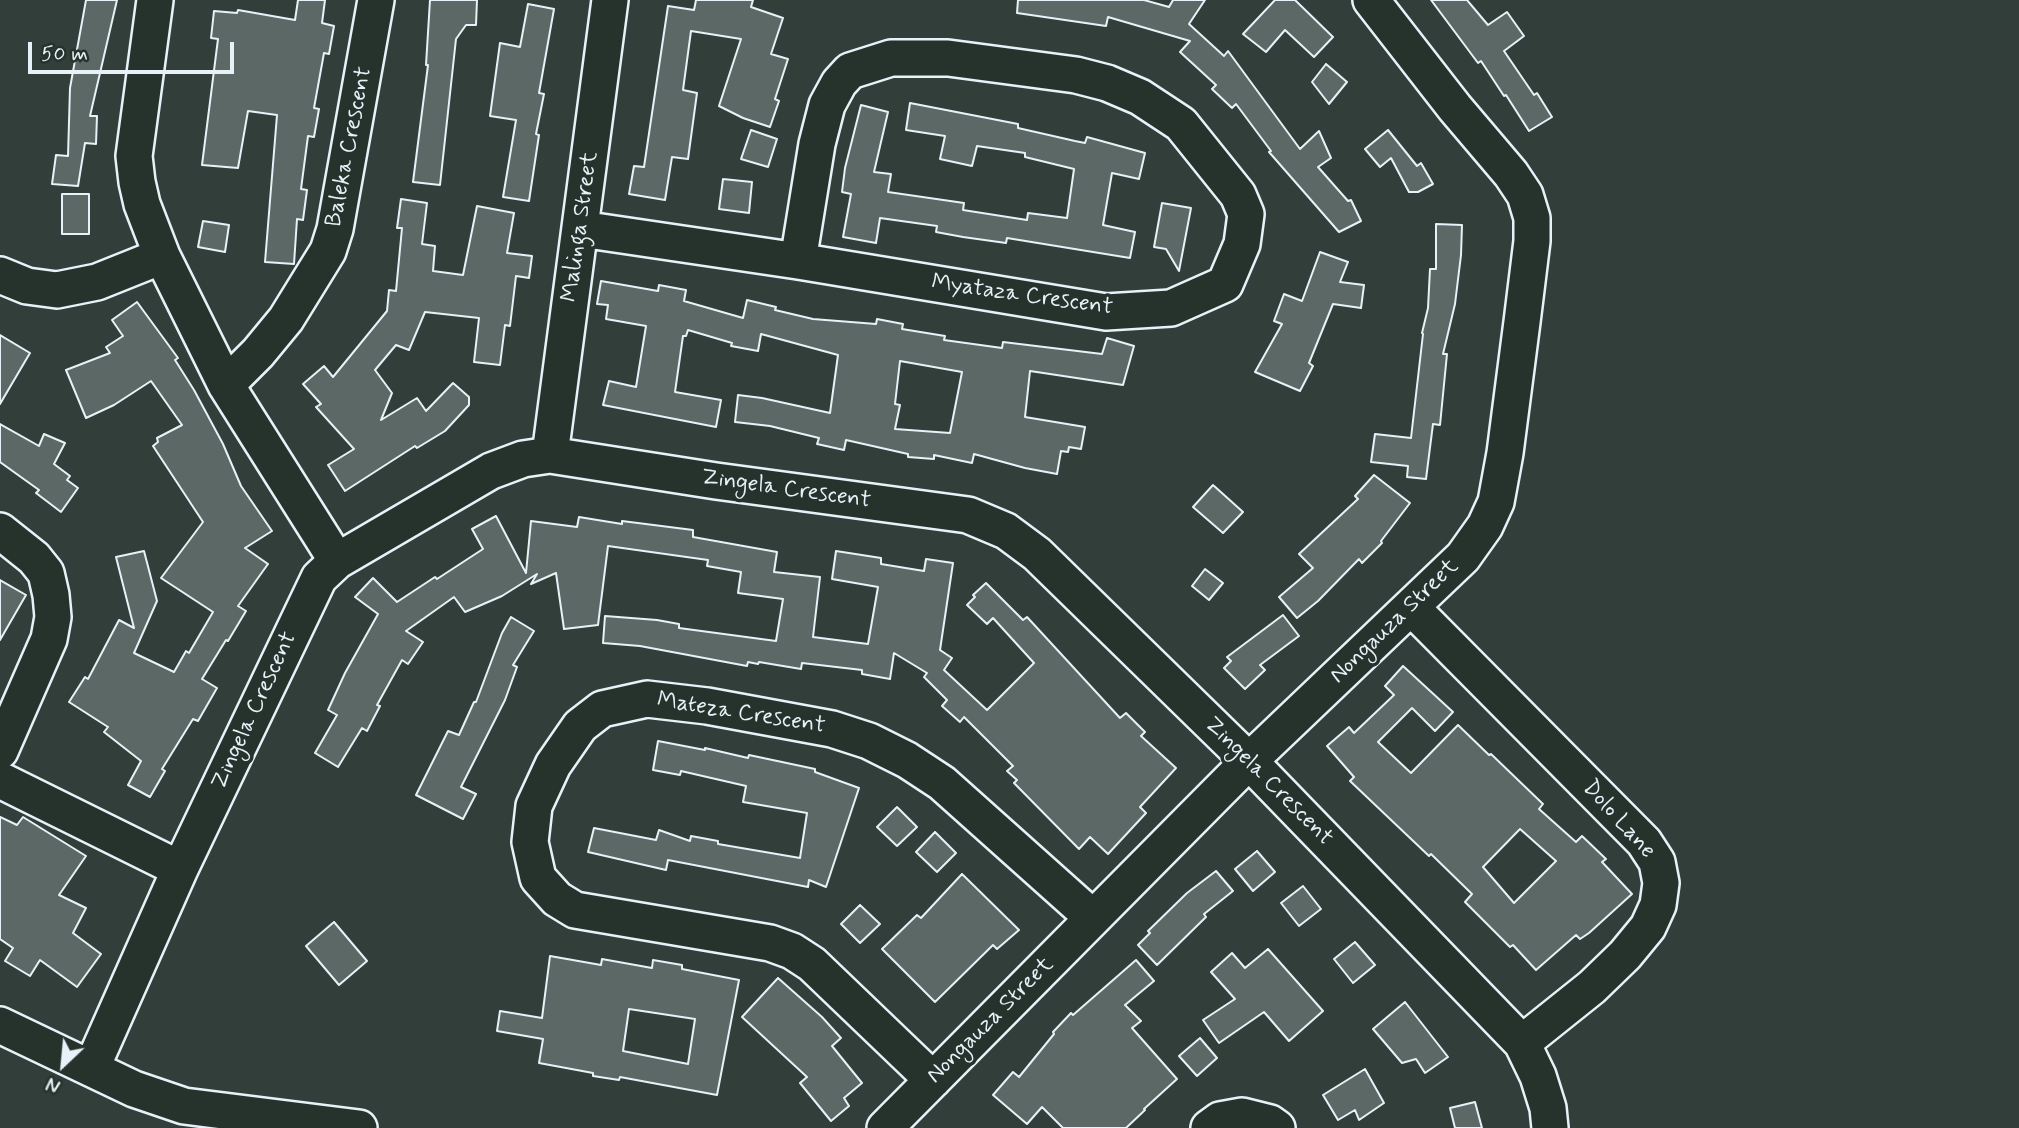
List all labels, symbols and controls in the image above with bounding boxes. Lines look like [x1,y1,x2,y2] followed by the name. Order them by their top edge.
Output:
[32,28,238,72] scale bar
[41,40,88,68] text: 50 m
[321,65,379,229] street label: Baleka Crescent
[557,150,605,304] street label: Malinga Street
[929,270,1115,322] street label: Myataza Crescent
[699,464,873,516] street label: Zingela Crescent
[1325,554,1465,690] street label: Nongauza Street
[206,628,304,794] street label: Zingela Crescent
[655,687,827,741] street label: Mateza Crescent
[1198,712,1338,852] street label: Zingela Crescent
[1576,775,1660,865] street label: Dolo Lane
[922,952,1060,1090] street label: Nongauza Street
[28,1030,98,1100] north arrow
[42,1070,65,1098] text: N

